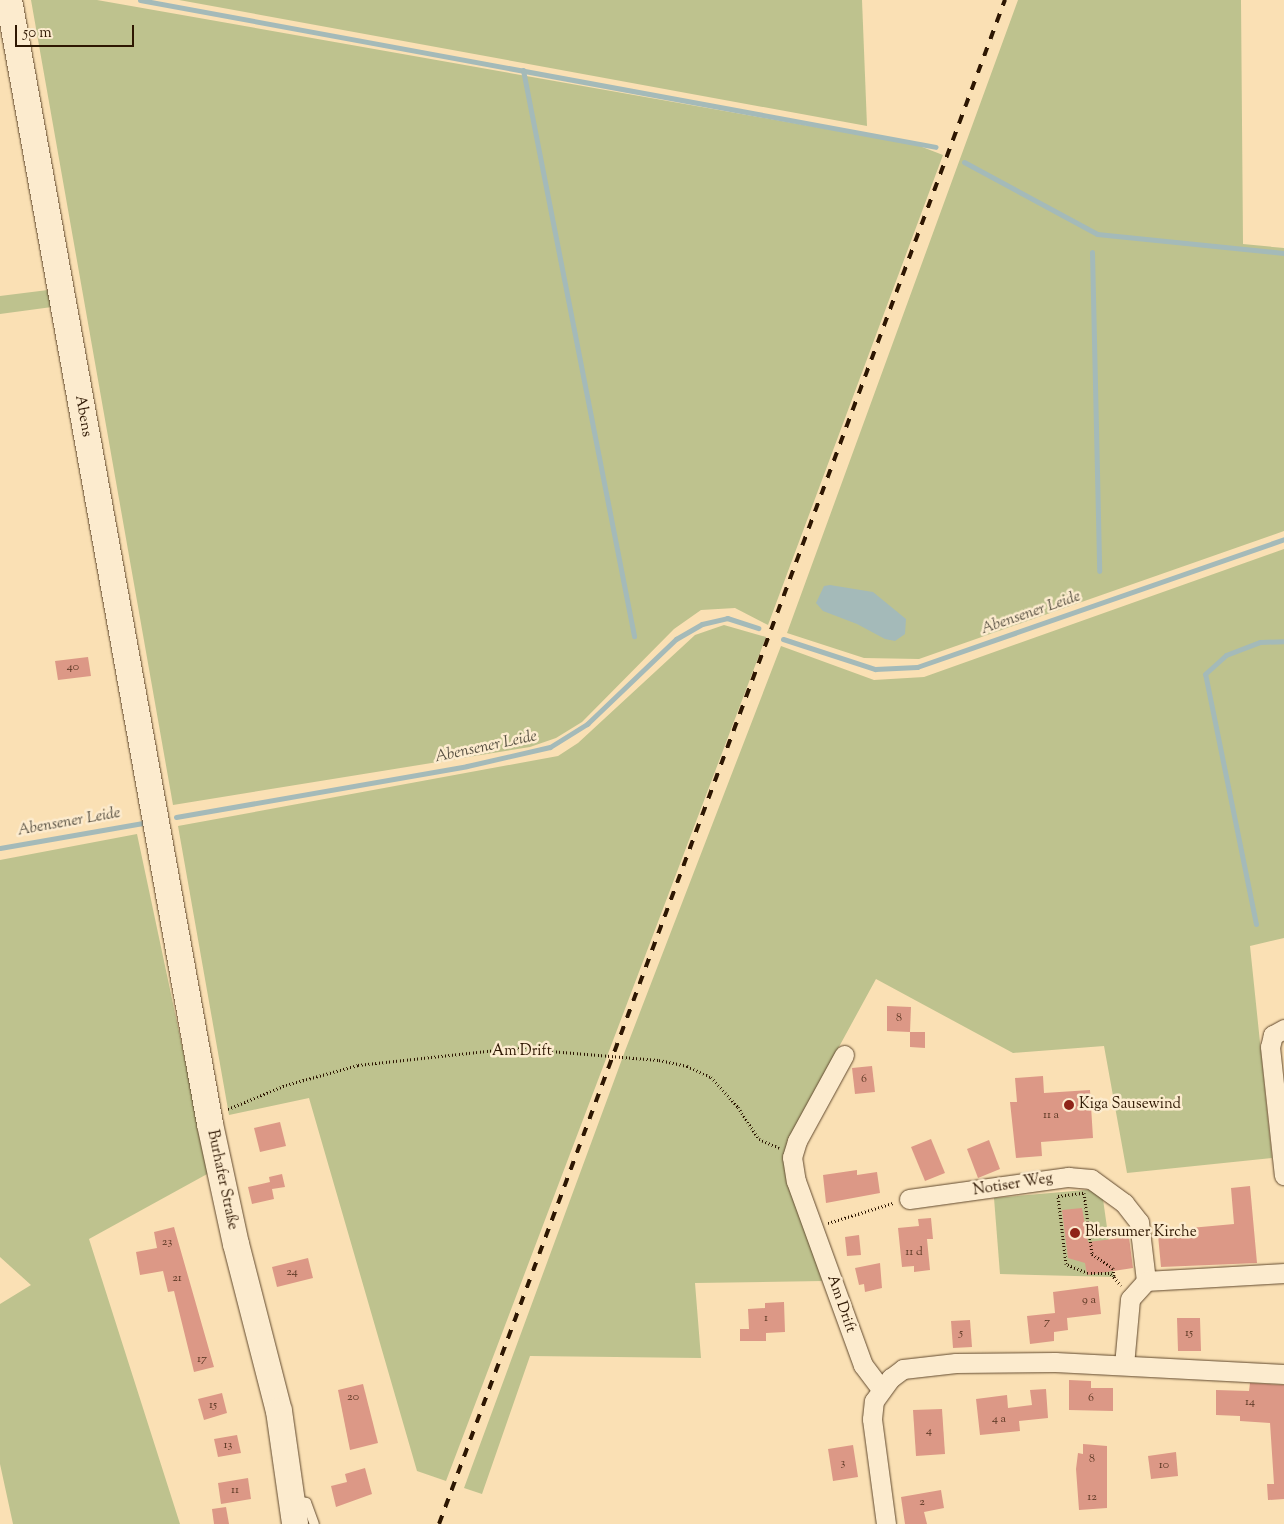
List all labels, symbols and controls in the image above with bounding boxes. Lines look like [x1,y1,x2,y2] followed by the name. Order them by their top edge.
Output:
[18,15,136,47] scale bar
[23,23,52,44] text: 50 m
[70,394,96,438] street label: Abens
[979,588,1083,640] water label: Abensener Leide
[67,661,79,675] house number: 40
[433,728,539,768] water label: Abensener Leide
[16,805,122,841] water label: Abensener Leide
[896,1012,902,1026] house number: 8
[492,1043,552,1061] street label: Am Drift
[861,1073,867,1087] house number: 6
[1079,1096,1181,1114] place label: Kiga Sausewind
[1063,1099,1075,1111] marker: Kiga Sausewind
[1043,1109,1059,1123] house number: 11 a
[203,1128,241,1232] street label: Burhafer Straße
[972,1170,1054,1200] street label: Notiser Weg
[1085,1224,1197,1242] place label: Blersumer Kirche
[1069,1227,1081,1239] marker: Blersumer Kirche
[162,1236,172,1250] house number: 23
[905,1246,923,1260] house number: 11 d
[286,1266,298,1280] house number: 24
[172,1272,182,1286] house number: 21
[823,1273,859,1335] street label: Am Drift
[1082,1294,1096,1308] house number: 9 a
[764,1312,768,1326] house number: 1
[1044,1316,1050,1330] house number: 7
[959,1327,963,1341] house number: 5
[1185,1327,1193,1341] house number: 15
[197,1353,207,1367] house number: 17
[347,1391,359,1405] house number: 20
[1088,1392,1094,1406] house number: 6
[1245,1396,1255,1410] house number: 14
[209,1399,217,1413] house number: 15
[992,1413,1006,1427] house number: 4 a
[926,1425,932,1439] house number: 4
[224,1439,232,1453] house number: 13
[1089,1453,1095,1467] house number: 8
[841,1457,845,1471] house number: 3
[1159,1459,1169,1473] house number: 10
[231,1484,239,1498] house number: 11
[1087,1491,1097,1505] house number: 12
[919,1496,925,1510] house number: 2

